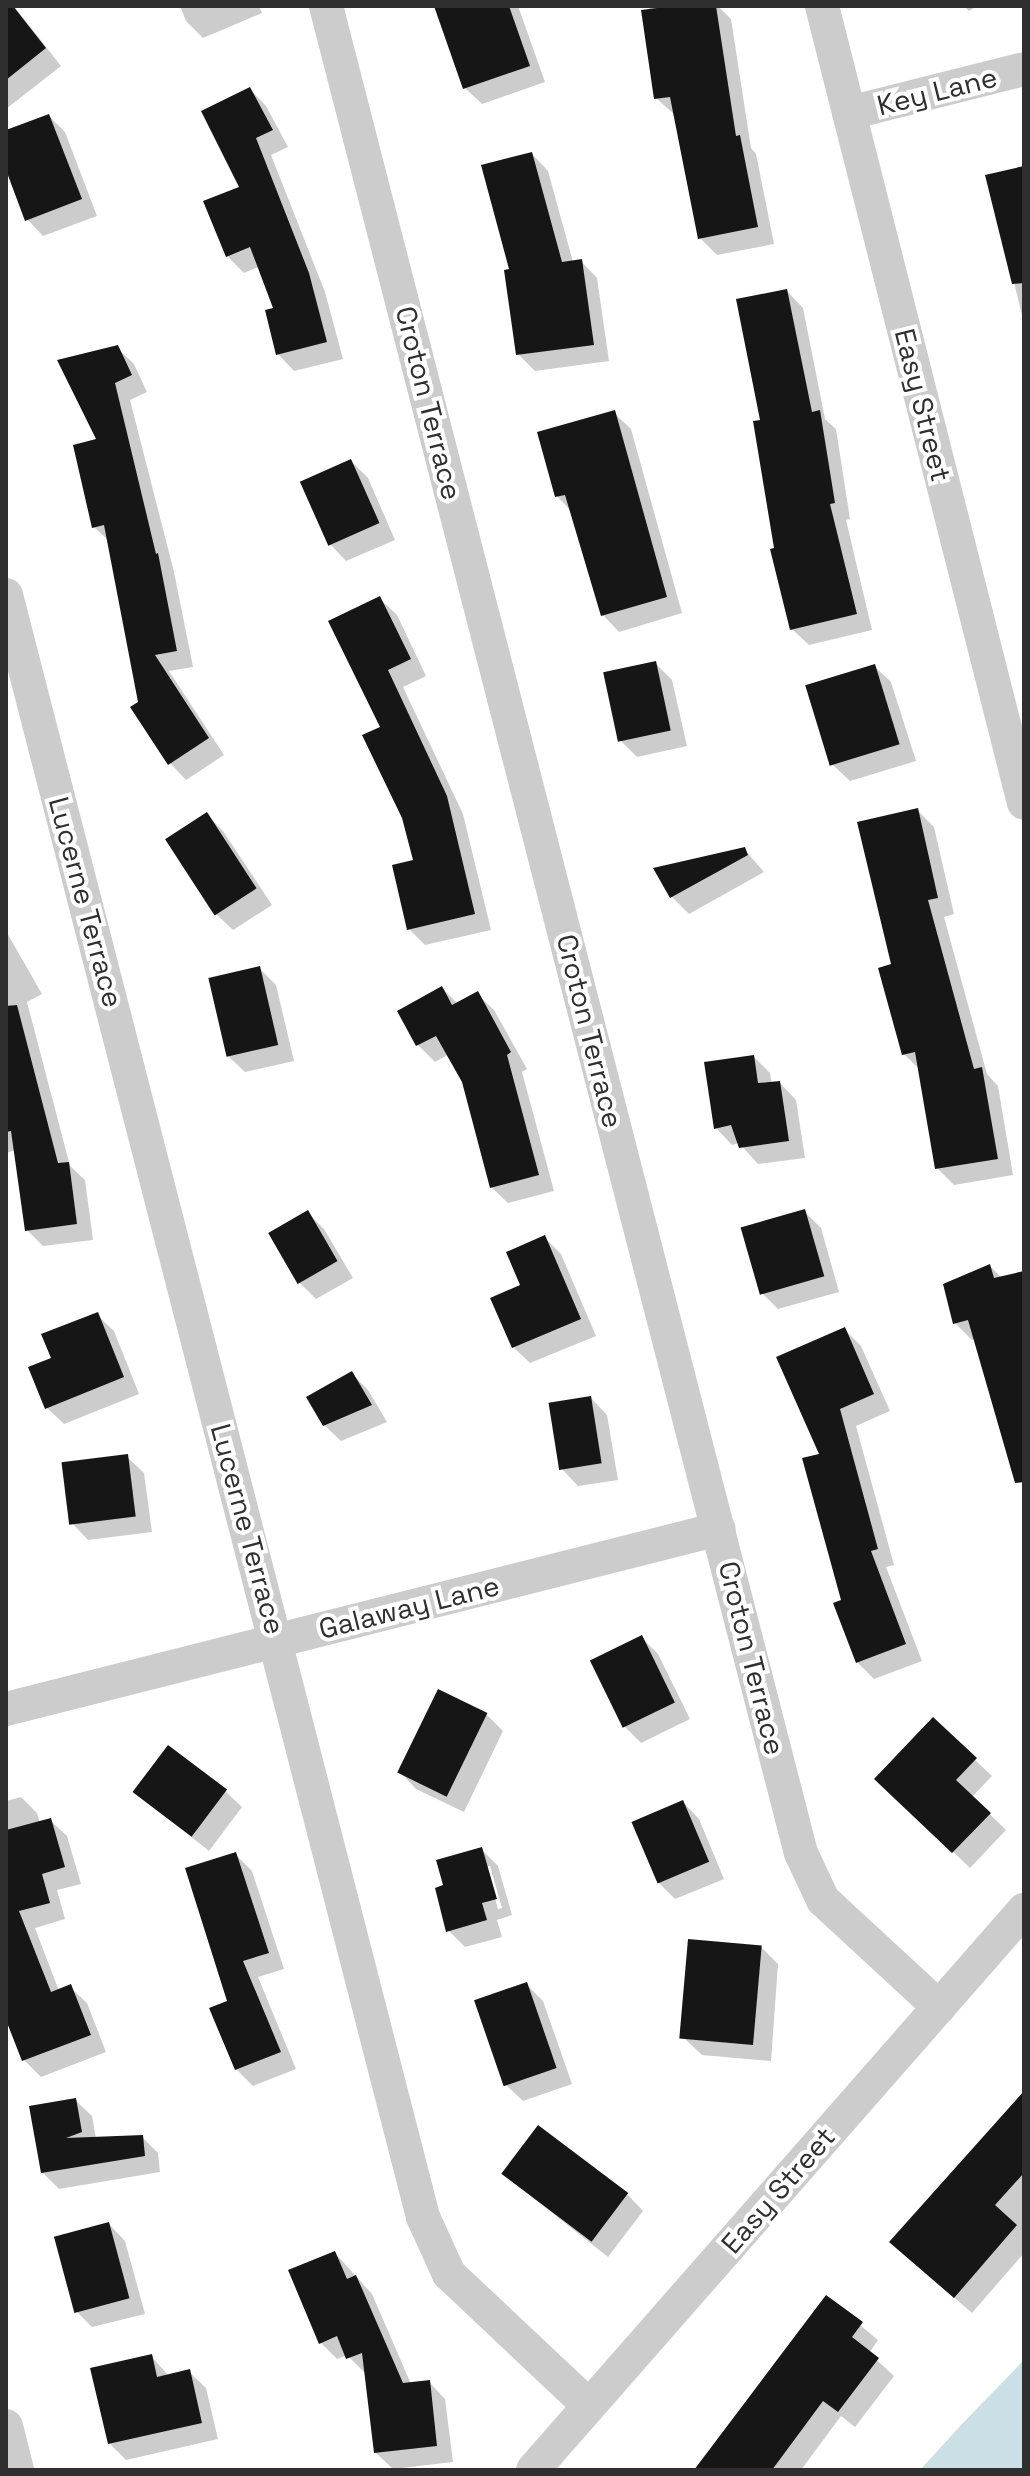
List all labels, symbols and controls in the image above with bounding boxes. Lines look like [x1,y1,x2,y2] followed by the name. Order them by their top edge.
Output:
[873,60,1001,122] street label: Key Lane
[389,303,469,503] street label: Croton Terrace
[888,325,958,485] street label: Easy Street
[42,793,130,1011] street label: Lucerne Terrace
[550,931,630,1131] street label: Croton Terrace
[204,1420,292,1638] street label: Lucerne Terrace
[712,1558,792,1758] street label: Croton Terrace
[315,1568,503,1646] street label: Galaway Lane
[714,2120,842,2260] street label: Easy Street

